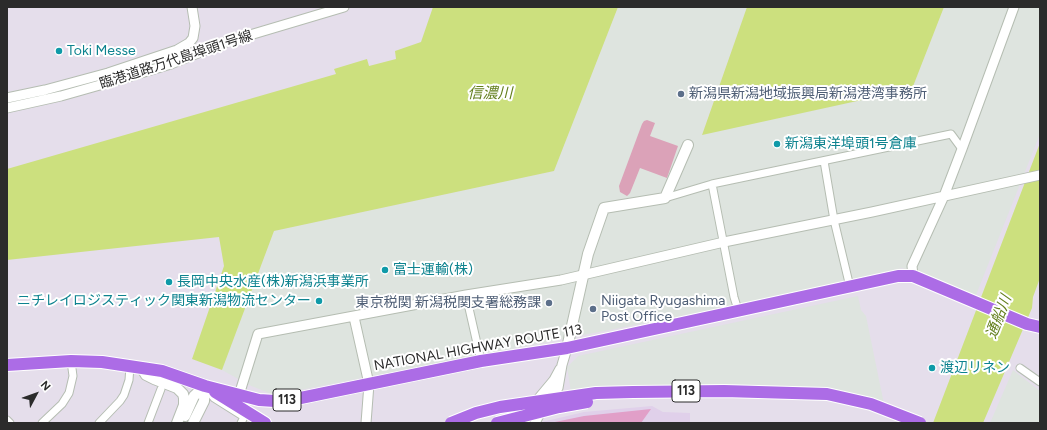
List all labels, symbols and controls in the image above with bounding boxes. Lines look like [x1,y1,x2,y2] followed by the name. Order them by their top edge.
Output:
[97,27,255,93] street label: 臨港道路万代島埠頭1号線
[67,43,136,59] place label: Toki Messe
[54,46,64,56] marker: Toki Messe
[468,85,512,103] water label: 信濃川
[689,86,927,102] place label: 新潟県新潟地域振興局新潟港湾事務所
[676,89,686,99] marker: 新潟県新潟地域振興局新潟港湾事務所
[785,136,917,152] place label: 新潟東洋埠頭1号倉庫
[772,139,782,149] marker: 新潟東洋埠頭1号倉庫
[393,262,473,278] place label: 富士運輸(株)
[380,265,390,275] marker: 富士運輸(株)
[177,274,369,290] place label: 長岡中央水産(株)新潟浜事業所
[164,277,174,287] marker: 長岡中央水産(株)新潟浜事業所
[17,293,311,309] place label: ニチレイロジスティック関東新潟物流センター
[601,293,725,326] place label: Niigata Ryugashima Post Office
[983,293,1015,341] water label: 通船川
[356,295,541,311] place label: 東京税関 新潟税関支署総務課
[314,296,324,306] marker: ニチレイロジスティック関東新潟物流センター
[544,298,554,308] marker: 東京税関 新潟税関支署総務課
[588,304,598,314] marker: Niigata Ryugashima Post Office
[372,321,584,375] street label: NATIONAL HIGHWAY ROUTE 113
[940,360,1010,376] place label: 渡辺リネン
[927,363,937,373] marker: 渡辺リネン
[16,374,56,414] north arrow
[38,378,53,393] text: N
[672,380,700,402] road number: 113
[273,389,301,411] road number: 113

